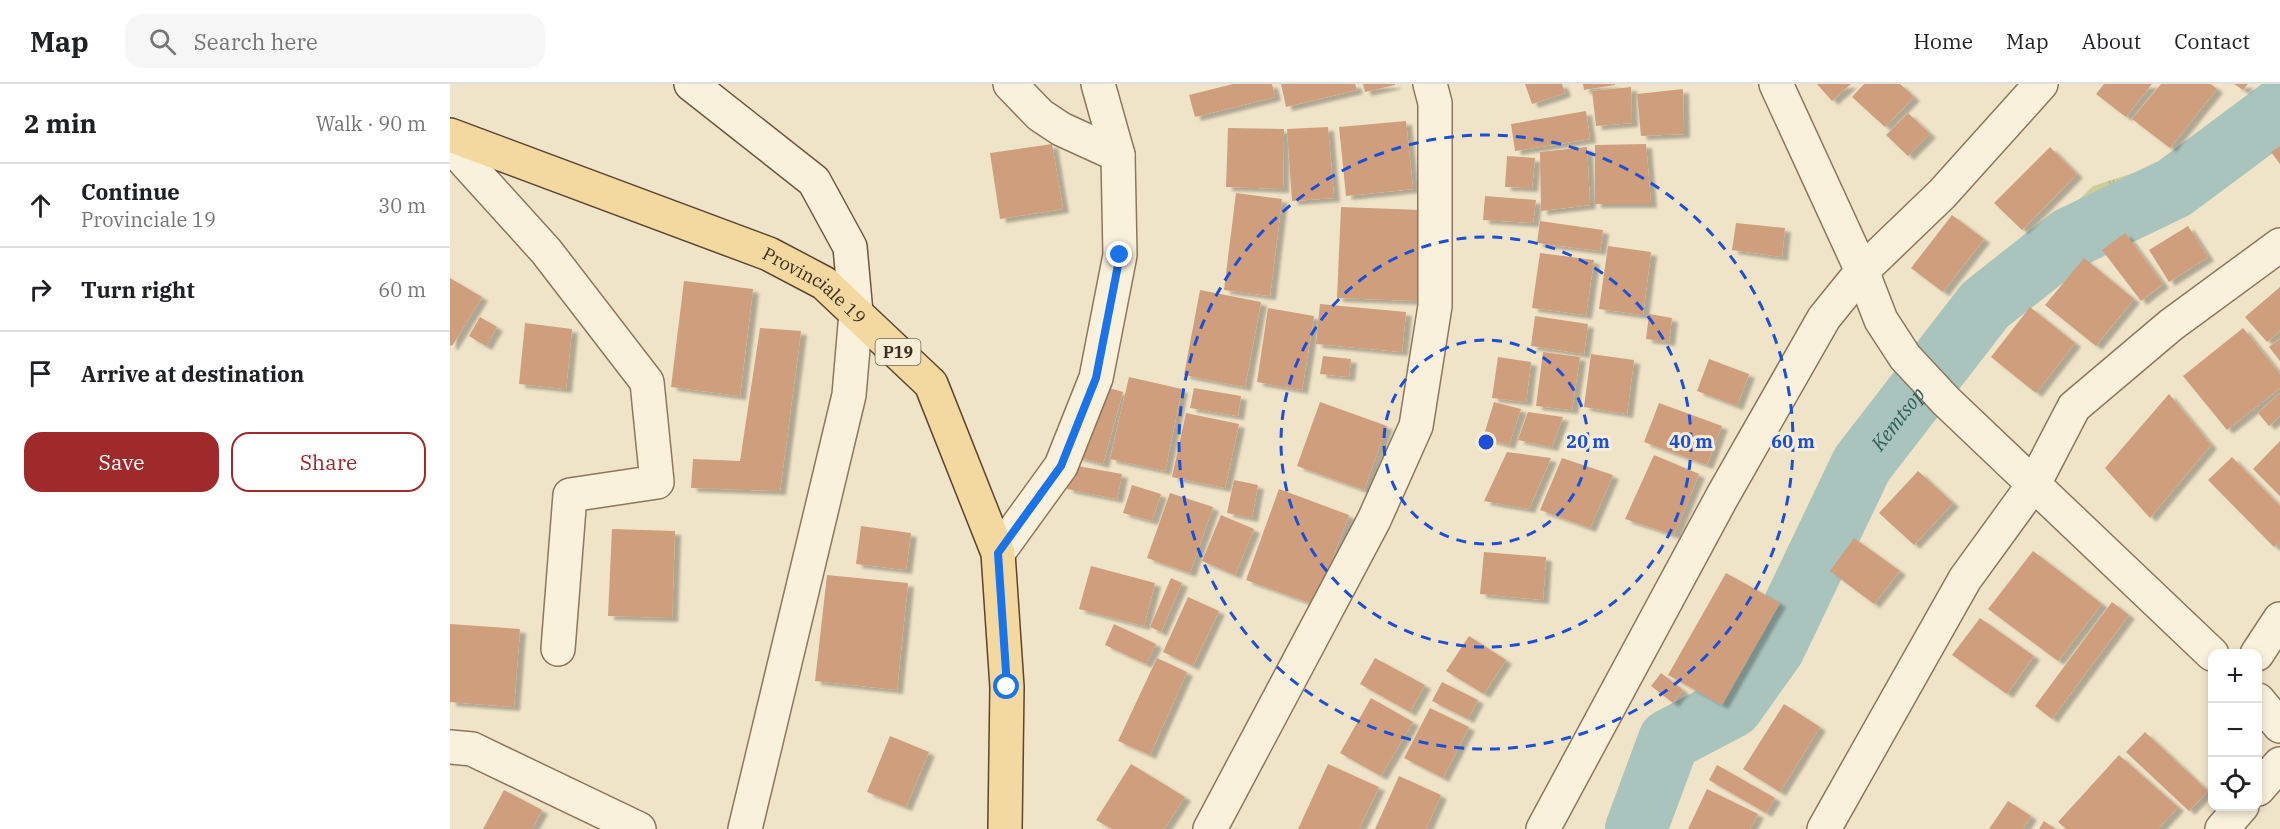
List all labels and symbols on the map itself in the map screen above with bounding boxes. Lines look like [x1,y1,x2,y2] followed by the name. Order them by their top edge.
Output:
[759,241,871,329] street label: Provinciale 19
[1106,241,1132,267] route end
[876,339,920,365] road number: P19
[1864,381,1930,457] water label: Kemtsop
[1566,430,1610,453] text: 20 m
[1669,430,1713,453] text: 40 m
[1771,430,1815,453] text: 60 m
[1476,432,1496,452] centre of rings
[993,673,1019,699] route start

